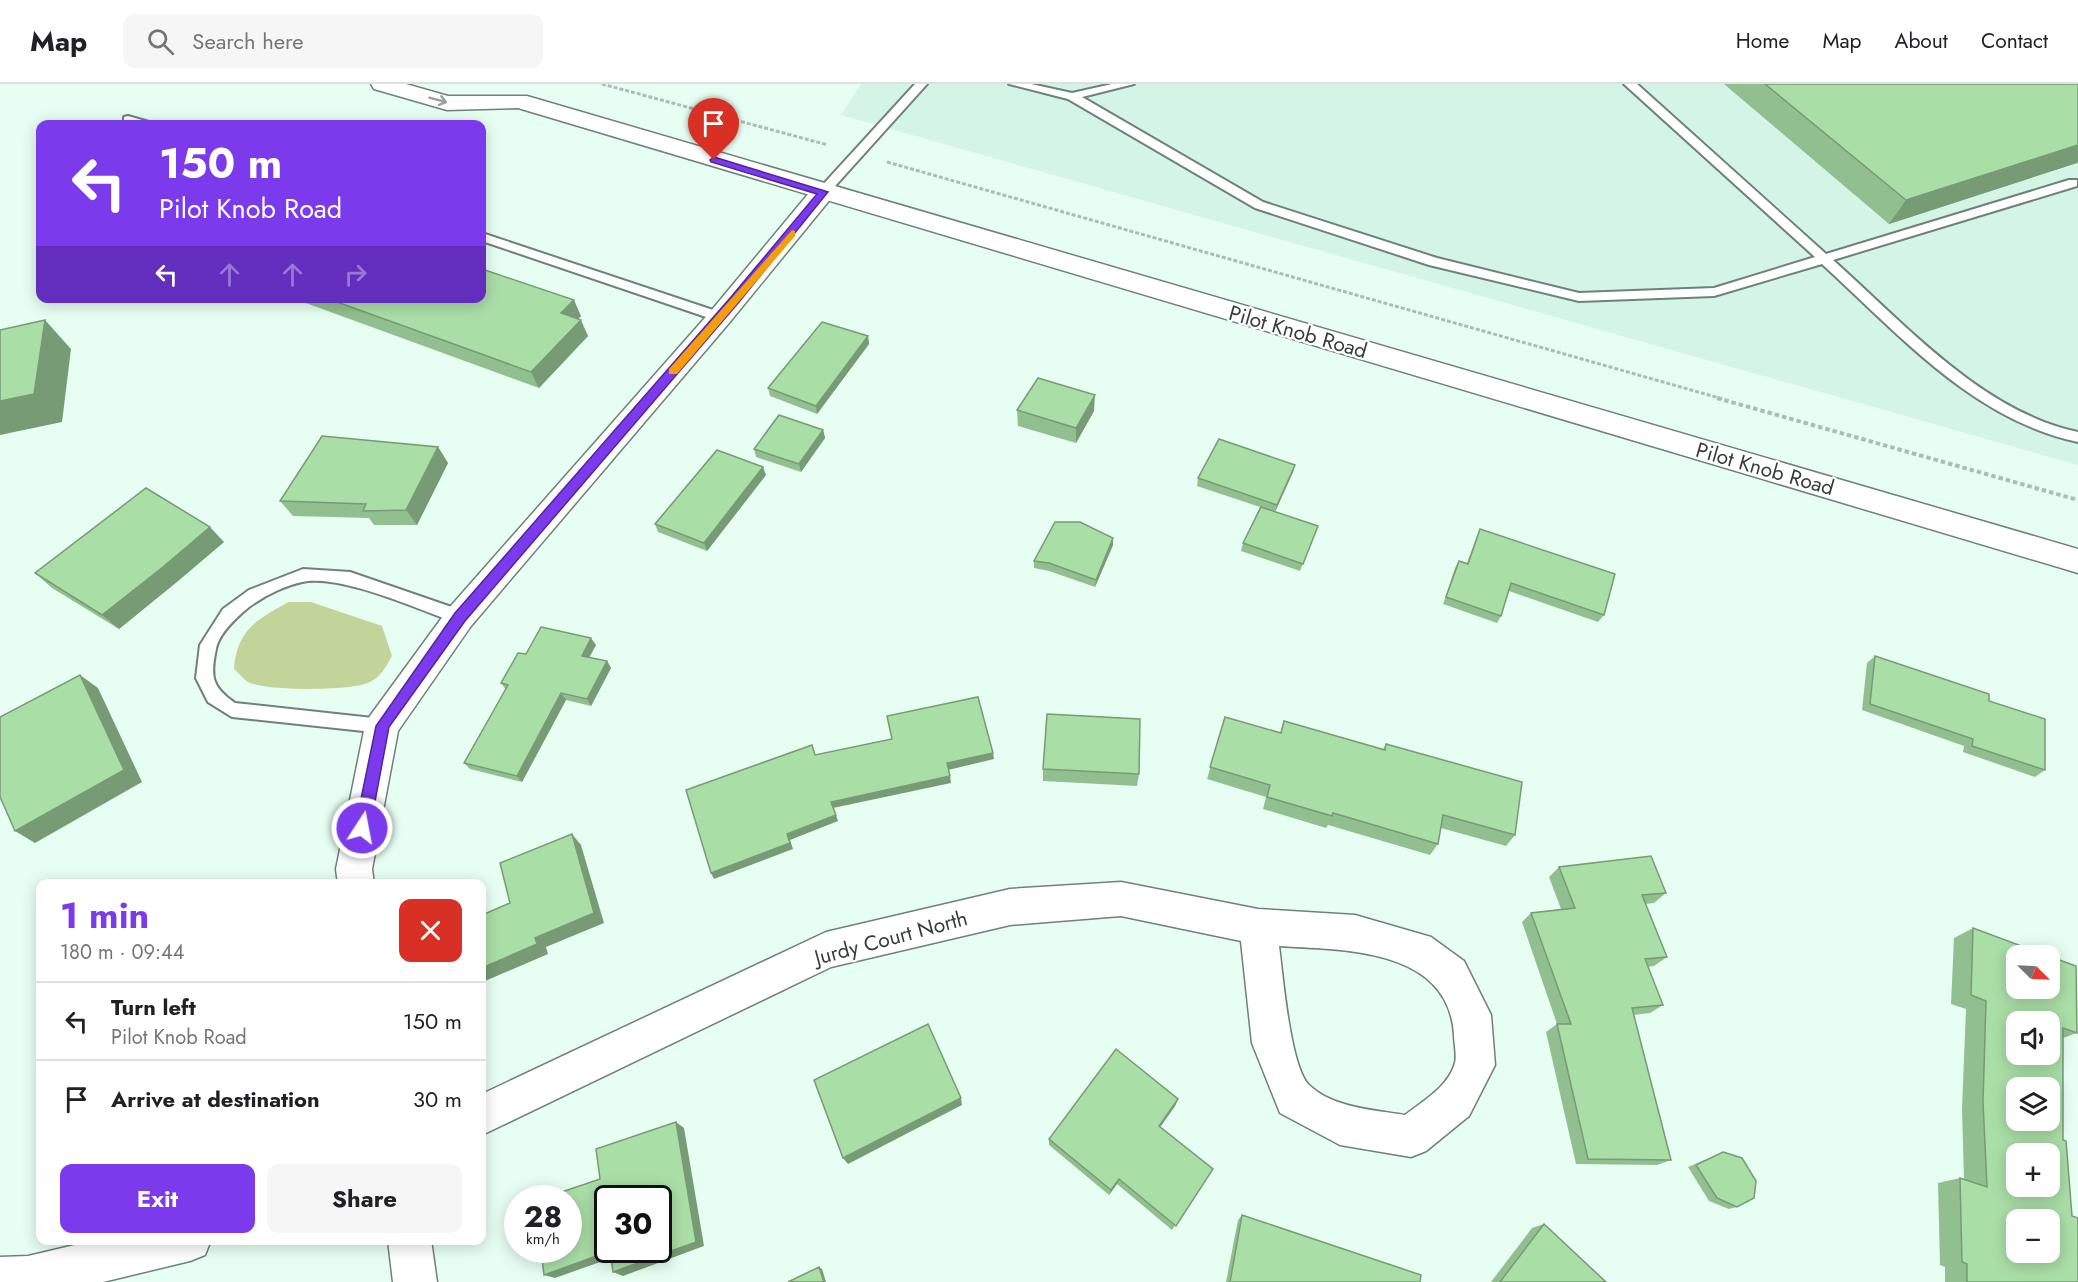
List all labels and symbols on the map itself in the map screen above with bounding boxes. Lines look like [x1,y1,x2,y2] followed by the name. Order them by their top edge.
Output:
[428,95,447,106] one-way arrow
[688,98,739,160] pin
[1225,298,1371,366] street label: Pilot Knob Road
[1692,435,1838,503] street label: Pilot Knob Road
[330,796,394,860] position arrow
[808,903,971,974] street label: Jurdy Court North
[2006,945,2060,999] north arrow
[594,1185,672,1263] speed limit sign: 30

